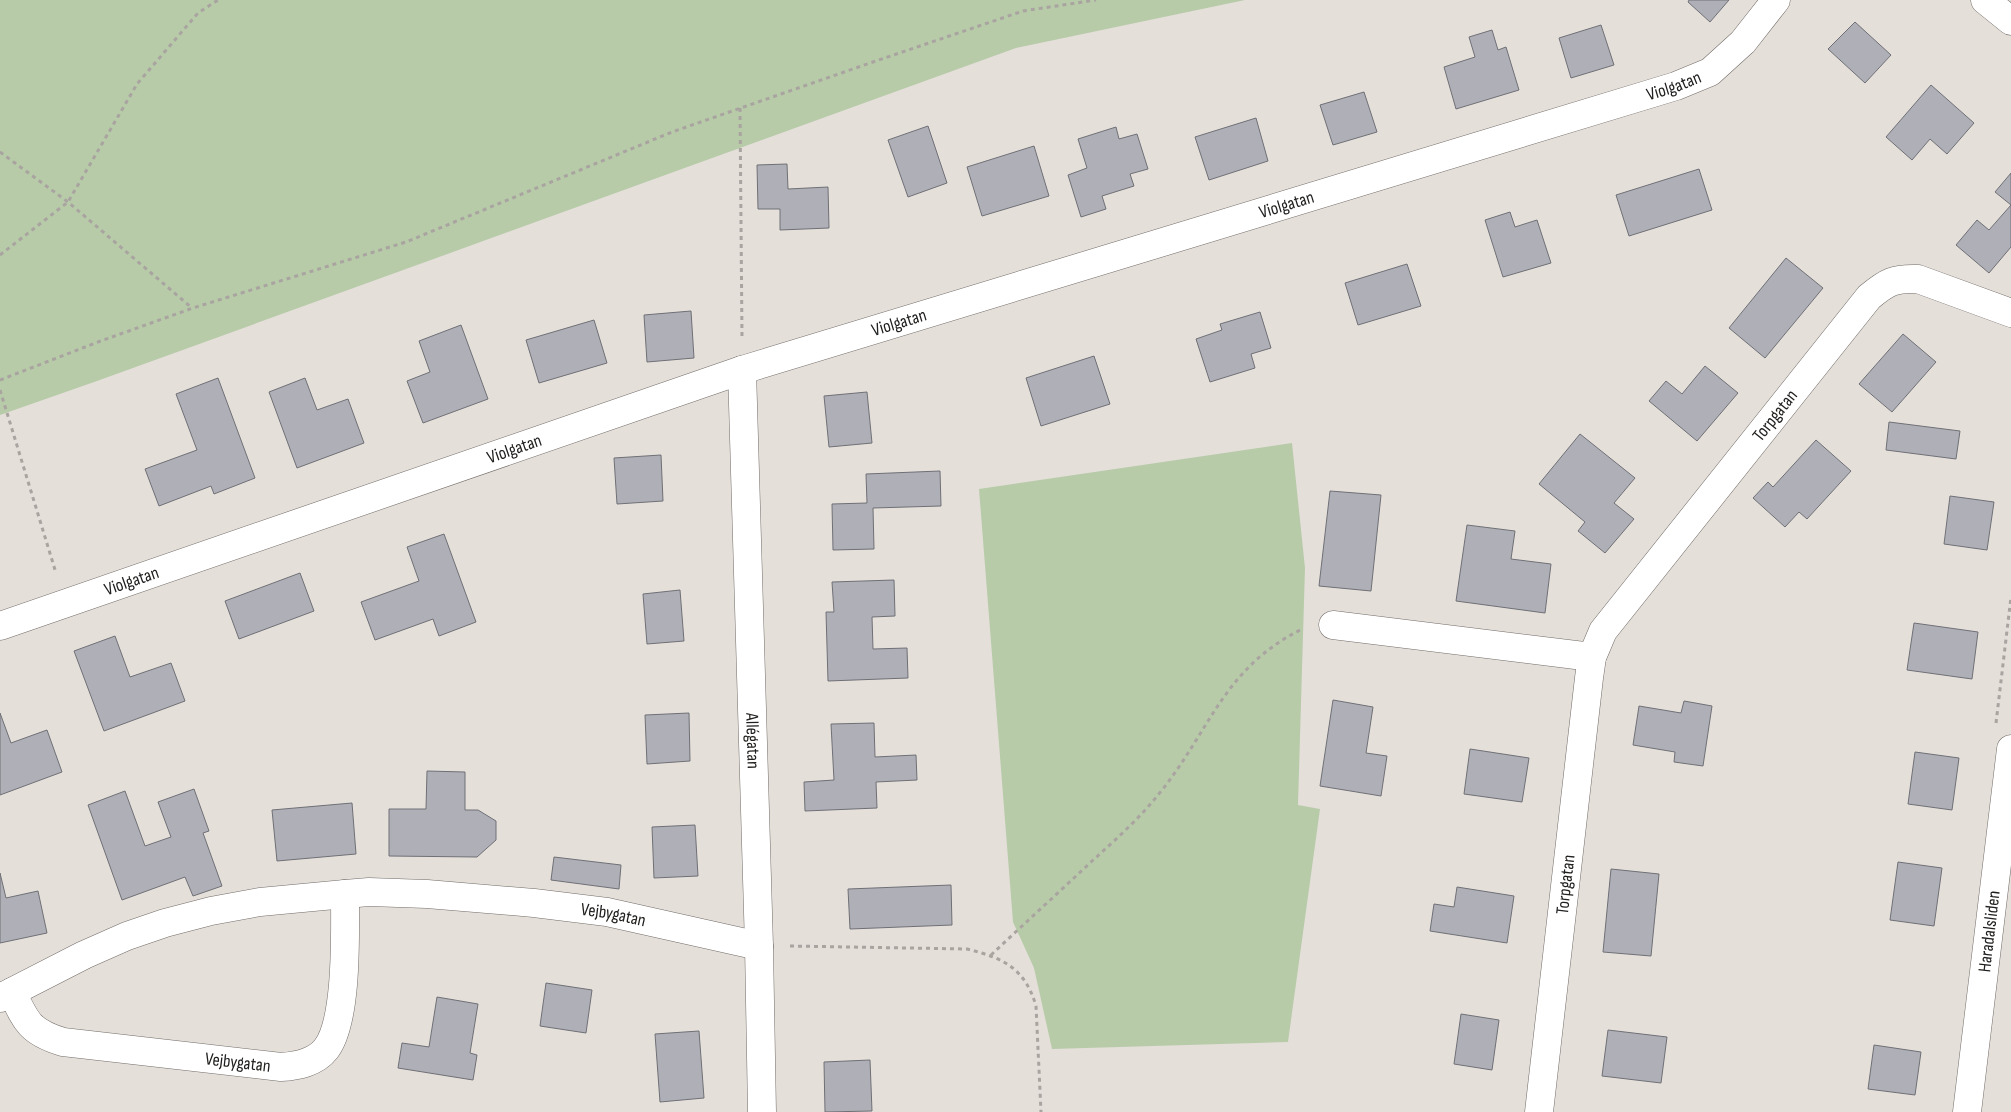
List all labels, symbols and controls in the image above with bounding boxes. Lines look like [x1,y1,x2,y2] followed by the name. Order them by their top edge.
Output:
[1644,66,1704,105] street label: Violgatan
[1256,186,1316,223] street label: Violgatan
[869,304,929,340] street label: Violgatan
[1748,385,1802,445] street label: Torpgatan
[484,429,544,468] street label: Violgatan
[101,562,161,600] street label: Violgatan
[742,712,764,769] street label: Allégatan
[1551,853,1579,916] street label: Torpgatan
[1974,889,2004,973] street label: Haradalsliden
[580,898,648,931] street label: Vejbygatan
[204,1048,272,1076] street label: Vejbygatan

